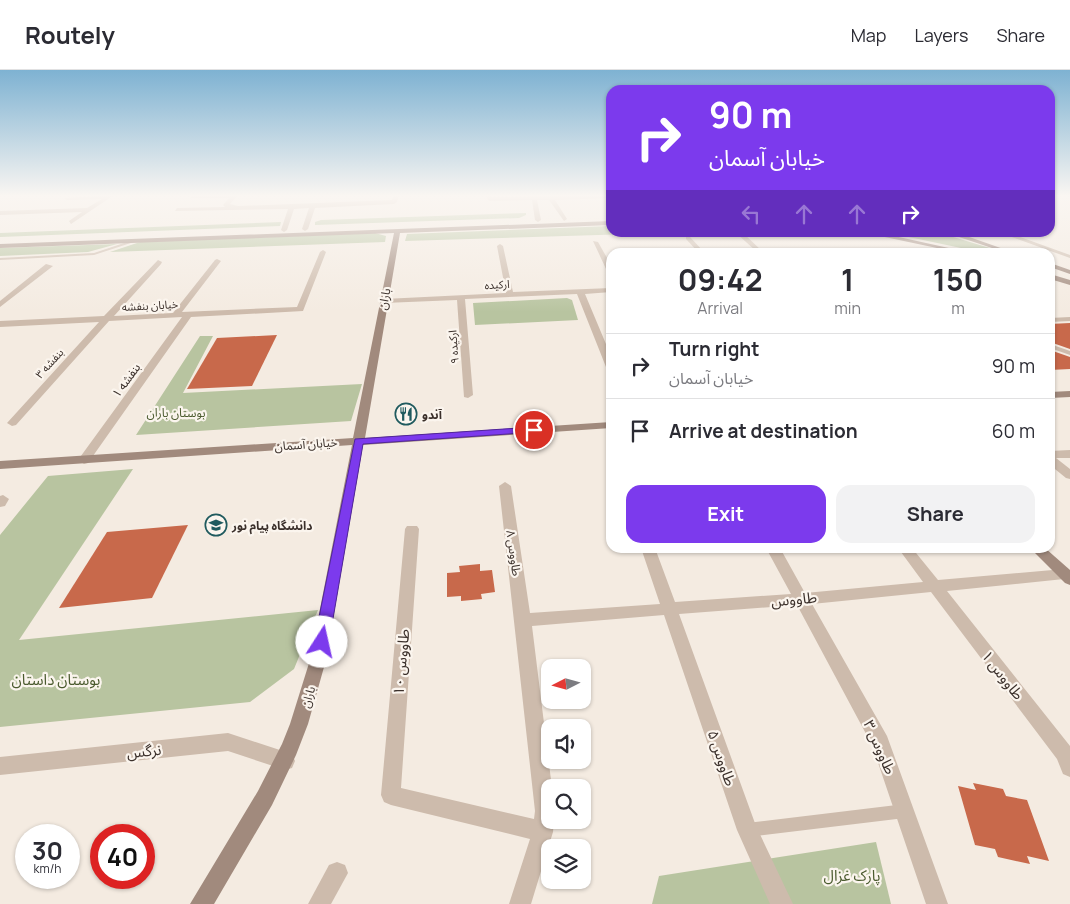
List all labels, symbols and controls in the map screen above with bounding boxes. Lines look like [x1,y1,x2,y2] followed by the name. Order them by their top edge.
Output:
[25,18,115,51] text: Routely
[851,23,886,47] text: Map
[914,23,968,47] text: Layers
[996,23,1045,47] text: Share
[709,91,792,139] text: 90 m
[626,105,691,170] icon: right
[709,143,825,173] text: خیابان آسمان
[737,200,765,228] icon: left
[790,200,818,228] icon: ahead
[843,200,871,228] icon: ahead
[896,200,924,228] icon: right
[678,259,763,300] text: 09:42
[841,259,854,300] text: 1
[933,259,983,300] text: 150
[484,276,510,292] street label: ارکیده
[374,287,394,311] street label: باران
[121,296,179,314] street label: خیابان بنفشه
[697,297,743,319] text: Arrival
[834,297,861,319] text: min
[951,297,965,319] text: m
[444,330,462,364] street label: ارکیده ۹
[669,336,759,362] text: Turn right
[32,345,66,381] street label: بنفشه ۳
[626,352,654,380] icon: right
[992,353,1035,379] text: 90 m
[108,359,144,401] street label: بنفشه ۱
[669,367,753,389] text: خیابان آسمان
[394,402,418,426] restaurant icon: آندو
[147,404,205,421] park label: بوستان باران
[422,406,443,423] place label: آندو
[513,409,555,451] pin
[520,416,548,444] icon: arrive
[626,417,654,445] icon: arrive
[669,418,858,444] text: Arrive at destination
[992,418,1035,444] text: 60 m
[274,433,338,455] street label: خیابان آسمان
[626,485,826,543] button: Exit
[836,485,1035,543] button: Share
[204,513,228,537] school or university icon: دانشگاه پیام نور
[231,517,313,535] place label: دانشگاه پیام نور
[502,529,526,577] street label: طاووس ۸
[770,587,818,611] street label: طاووس
[295,615,347,667] position arrow
[388,628,414,696] street label: طاووس ۱۰
[977,646,1029,704] street label: طاووس ۱
[541,659,591,709] north arrow
[541,659,591,889] map controls
[12,669,100,690] park label: بوستان داستان
[297,684,319,710] street label: باران
[859,716,901,778] street label: طاووس ۳
[541,719,591,769] button: sound
[703,727,741,789] street label: طاووس ۵
[126,739,162,763] street label: نرگس
[541,779,591,829] button: search
[90,824,155,889] speed limit sign: 40
[32,833,63,868] text: 30
[541,839,591,889] button: layers
[34,860,61,877] text: km/h
[823,865,881,886] park label: پارک غزال

